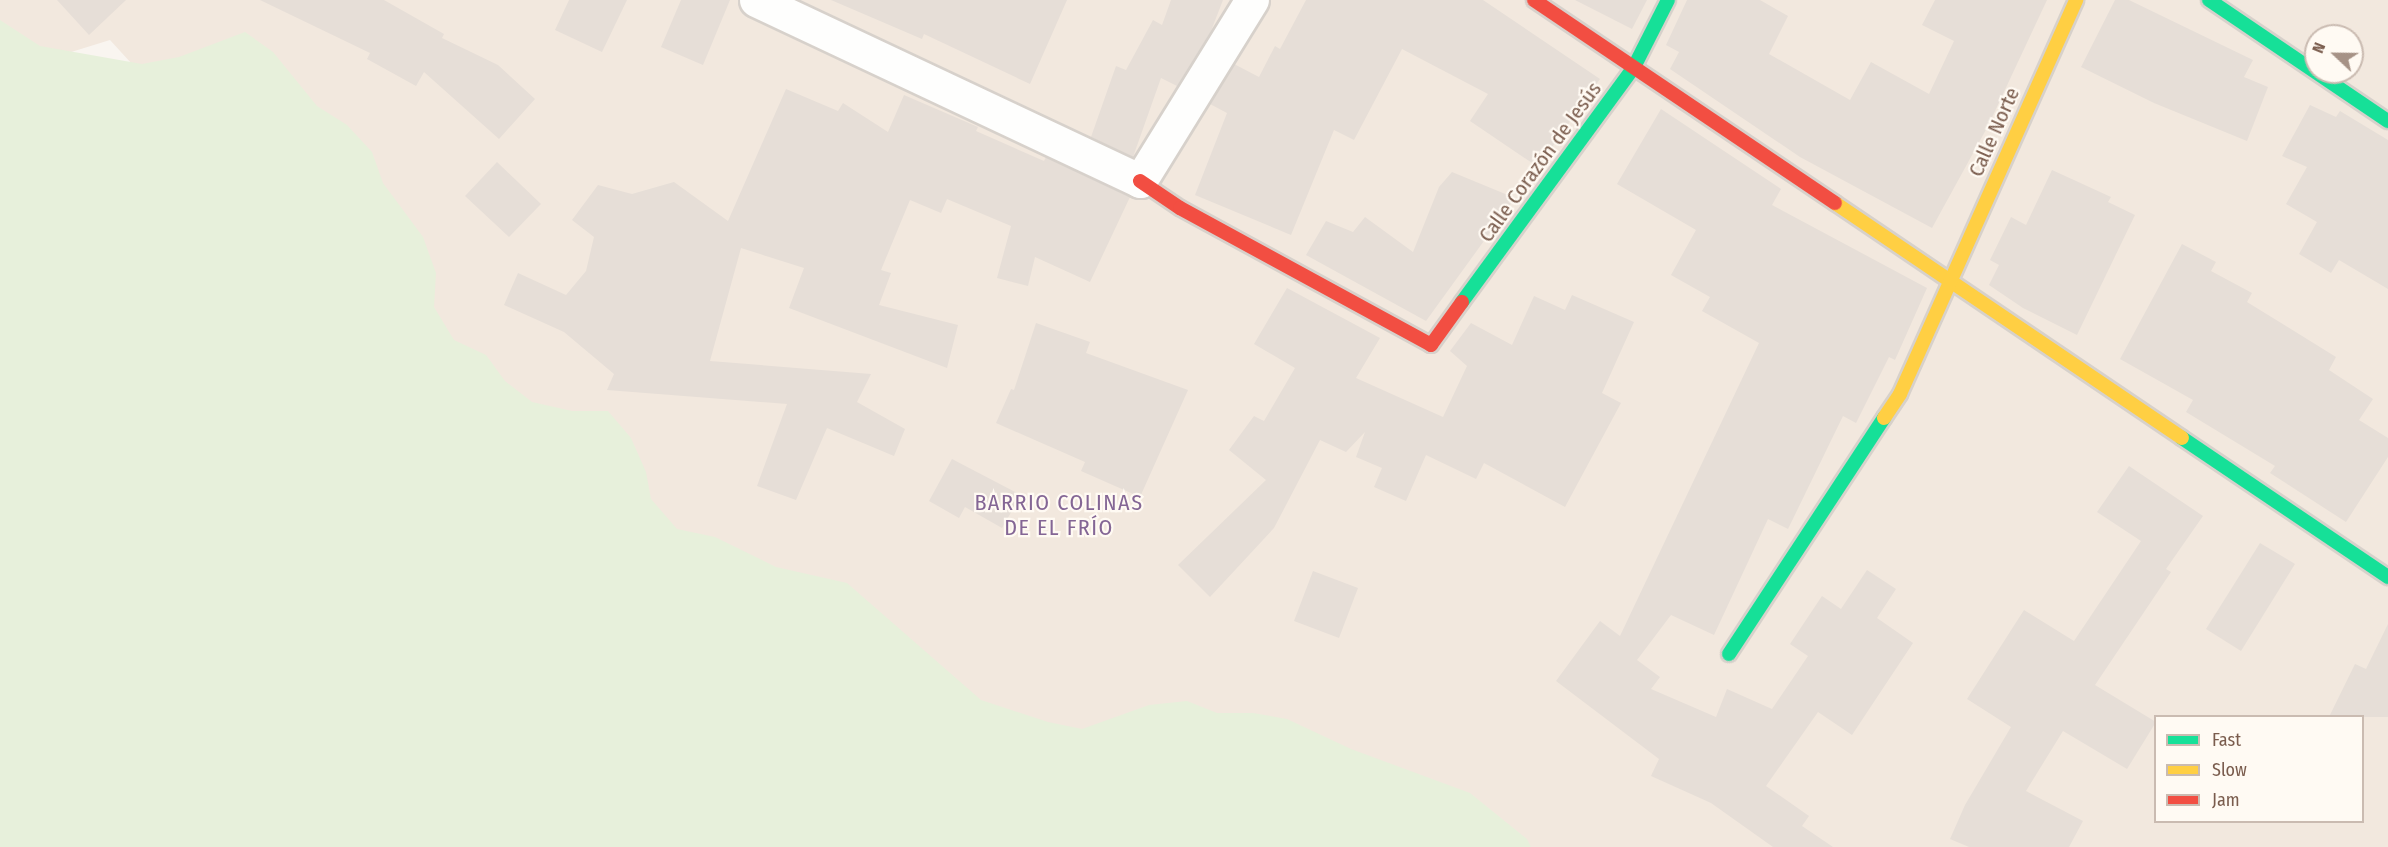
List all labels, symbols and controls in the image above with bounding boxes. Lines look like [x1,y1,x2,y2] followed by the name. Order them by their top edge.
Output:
[2304,24,2364,84] north arrow
[2308,40,2329,56] text: N
[1473,77,1607,247] street label: Calle Corazón de Jesús
[1963,84,2025,180] street label: Calle Norte
[974,489,1144,540] district label: BARRIO COLINAS DE EL FRÍO
[2154,715,2364,823] legend
[2212,729,2241,751] text: Fast
[2212,759,2247,781] text: Slow
[2212,789,2240,811] text: Jam

